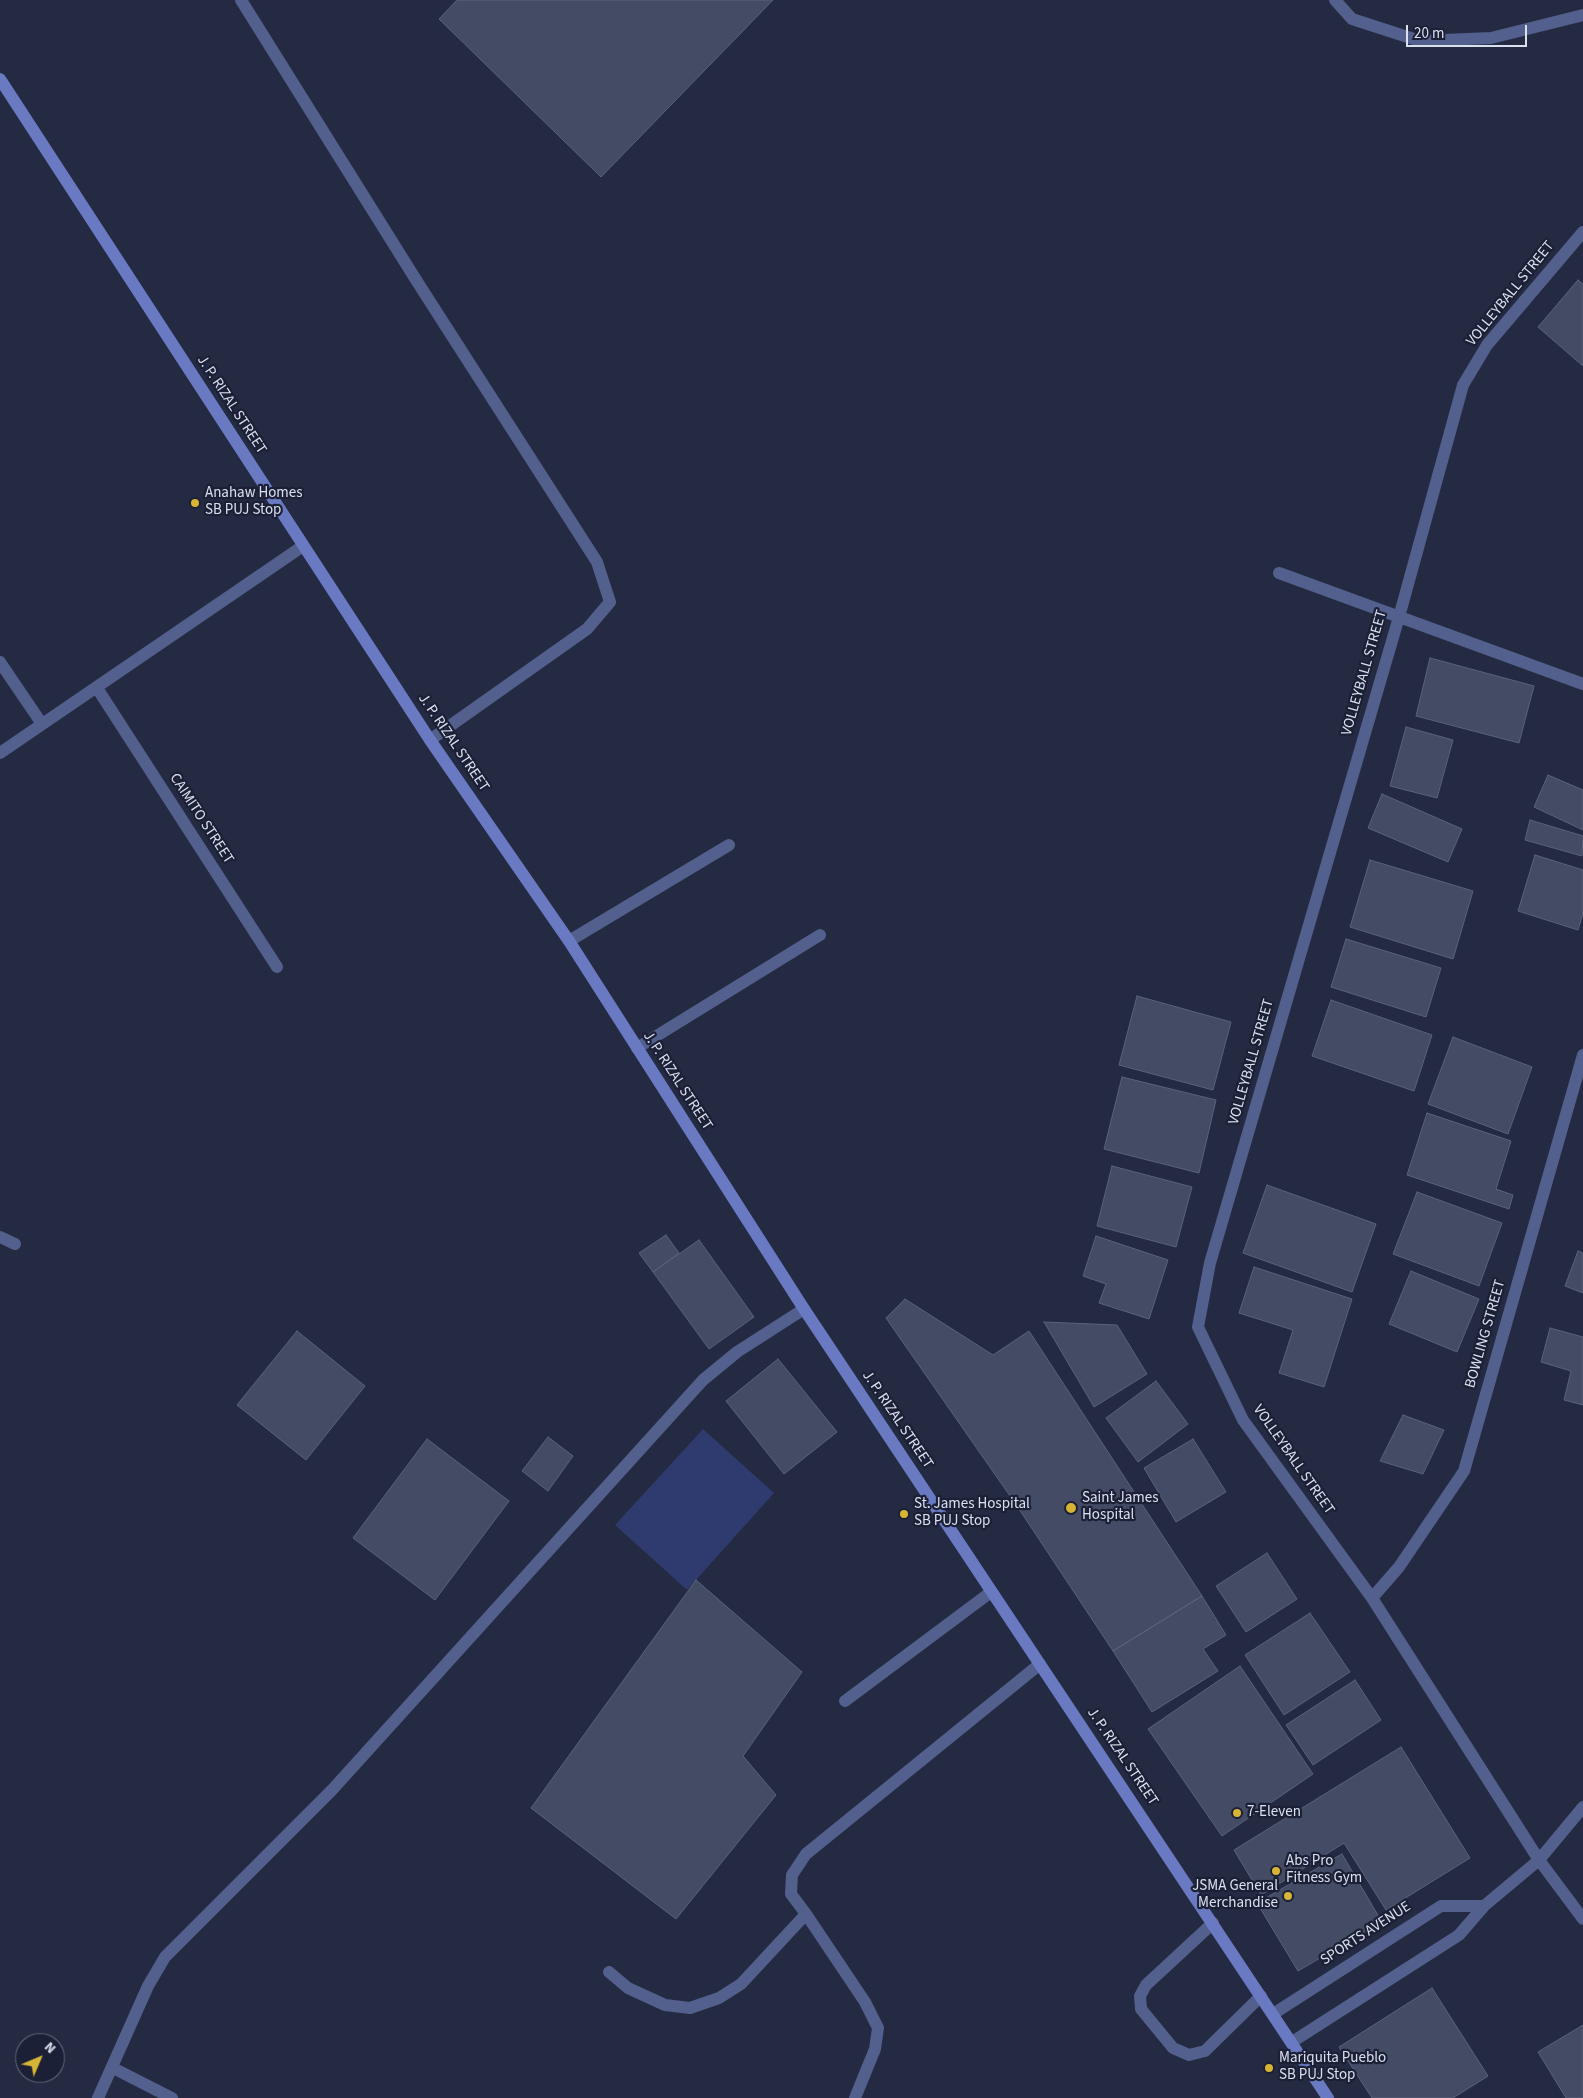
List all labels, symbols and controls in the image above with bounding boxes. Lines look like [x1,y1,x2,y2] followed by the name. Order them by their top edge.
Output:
[1408,15,1529,47] scale bar
[1414,23,1444,44] text: 20 m
[1463,238,1559,350] street label: VOLLEYBALL STREET
[192,352,270,458] street label: J. P. RIZAL STREET
[205,485,302,520] place label: Anahaw Homes SB PUJ Stop
[189,497,201,509] marker: Anahaw Homes SB PUJ Stop
[1338,608,1392,738] street label: VOLLEYBALL STREET
[414,691,492,795] street label: J. P. RIZAL STREET
[165,770,237,868] street label: CAIMITO STREET
[1225,997,1279,1127] street label: VOLLEYBALL STREET
[638,1028,716,1134] street label: J. P. RIZAL STREET
[1462,1278,1510,1390] street label: BOWLING STREET
[858,1368,936,1472] street label: J. P. RIZAL STREET
[1248,1402,1338,1518] street label: VOLLEYBALL STREET
[1082,1490,1158,1525] place label: Saint James Hospital
[914,1496,1030,1531] place label: St. James Hospital SB PUJ Stop
[1064,1501,1078,1515] marker: Saint James Hospital
[898,1508,910,1520] marker: St. James Hospital SB PUJ Stop
[1083,1705,1161,1809] street label: J. P. RIZAL STREET
[1247,1804,1301,1822] place label: 7-Eleven
[1231,1807,1243,1819] marker: 7-Eleven
[1286,1853,1362,1888] place label: Abs Pro Fitness Gym
[1270,1865,1282,1877] marker: Abs Pro Fitness Gym
[1192,1878,1278,1913] place label: JSMA General Merchandise
[1282,1890,1294,1902] marker: JSMA General Merchandise
[1317,1898,1415,1970] street label: SPORTS AVENUE
[15,2033,65,2083] north arrow
[40,2038,60,2058] text: N
[1279,2050,1386,2085] place label: Mariquita Pueblo SB PUJ Stop
[1263,2062,1275,2074] marker: Mariquita Pueblo SB PUJ Stop

